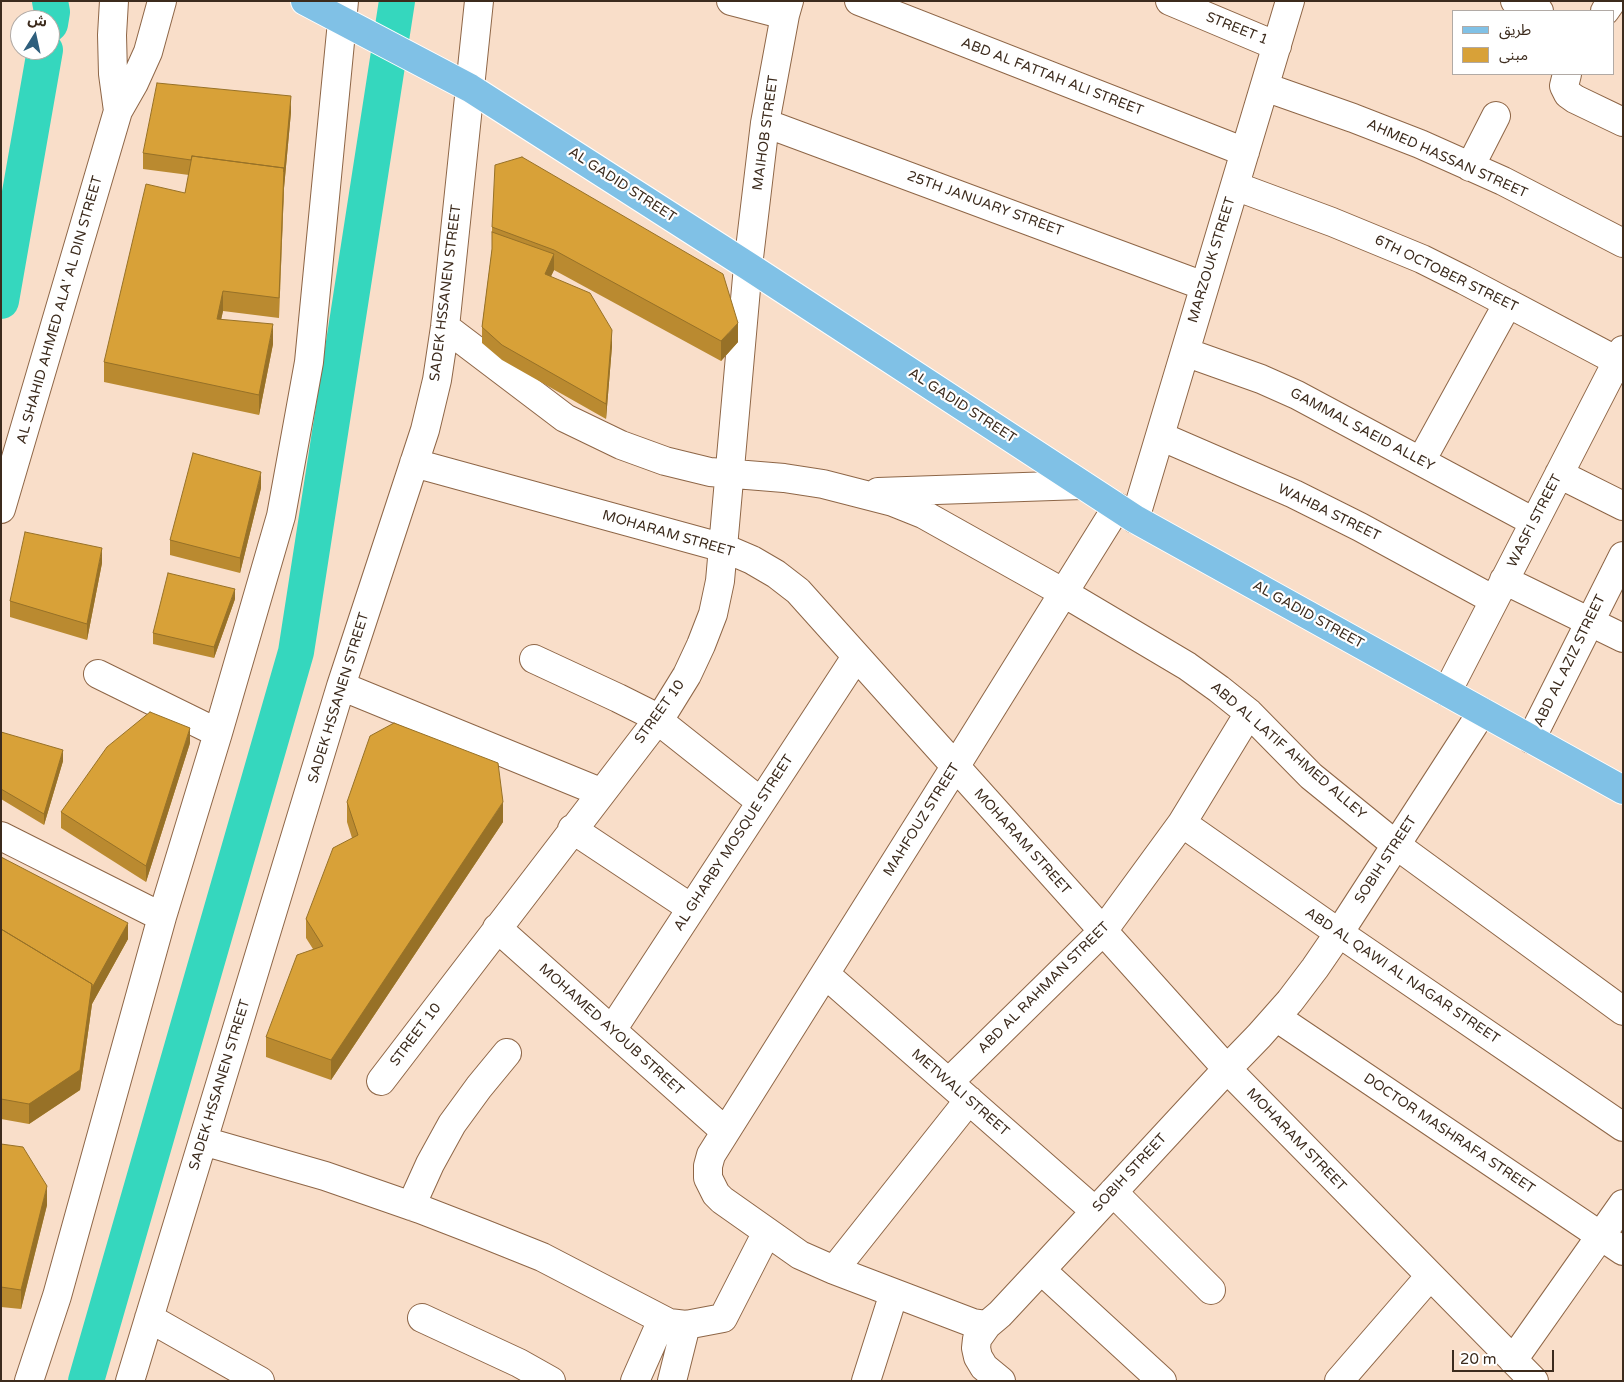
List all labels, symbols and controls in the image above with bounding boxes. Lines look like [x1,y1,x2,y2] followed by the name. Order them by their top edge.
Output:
[1204,9,1270,49] street label: STREET 1
[10,10,60,60] north arrow
[1452,10,1614,75] legend
[27,11,48,31] text: ش
[1499,21,1531,39] text: طريق
[959,34,1145,120] street label: ABD AL FATTAH ALI STREET
[1499,46,1528,64] text: مبنى
[750,74,782,192] street label: MAIHOB STREET
[1364,116,1530,202] street label: AHMED HASSAN STREET
[565,144,679,226] street label: AL GADID STREET
[905,168,1065,240] street label: 25TH JANUARY STREET
[14,174,106,446] street label: AL SHAHID AHMED ALA' AL DIN STREET
[1185,195,1239,325] street label: MARZOUK STREET
[427,204,465,382] street label: SADEK HSSANEN STREET
[1372,232,1520,316] street label: 6TH OCTOBER STREET
[905,365,1019,447] street label: AL GADID STREET
[1287,385,1437,475] street label: GAMMAL SAEID ALLEY
[1504,472,1566,570] street label: WASFI STREET
[1275,481,1383,545] street label: WAHBA STREET
[600,507,736,561] street label: MOHARAM STREET
[1249,577,1367,653] street label: AL GADID STREET
[1531,592,1609,730] street label: ABD AL AZIZ STREET
[305,611,373,785] street label: SADEK HSSANEN STREET
[631,677,689,747] street label: STREET 10
[1207,679,1369,823] street label: ABD AL LATIF AHMED ALLEY
[671,752,797,934] street label: AL GHARBY MOSQUE STREET
[880,760,964,880] street label: MAHFOUZ STREET
[970,786,1074,898] street label: MOHARAM STREET
[1351,813,1421,907] street label: SOBIH STREET
[1302,904,1502,1048] street label: ABD AL QAWI AL NAGAR STREET
[975,919,1113,1057] street label: ABD AL RAHMAN STREET
[535,961,687,1099] street label: MOHAMED AYOUB STREET
[186,998,254,1172] street label: SADEK HSSANEN STREET
[387,1000,445,1070] street label: STREET 10
[908,1046,1012,1140] street label: METWALI STREET
[1360,1070,1538,1198] street label: DOCTOR MASHRAFA STREET
[1243,1085,1349,1195] street label: MOHARAM STREET
[1089,1130,1171,1216] street label: SOBIH STREET
[1454,1340,1556,1372] scale bar
[1460,1350,1497,1368] text: 20 m

